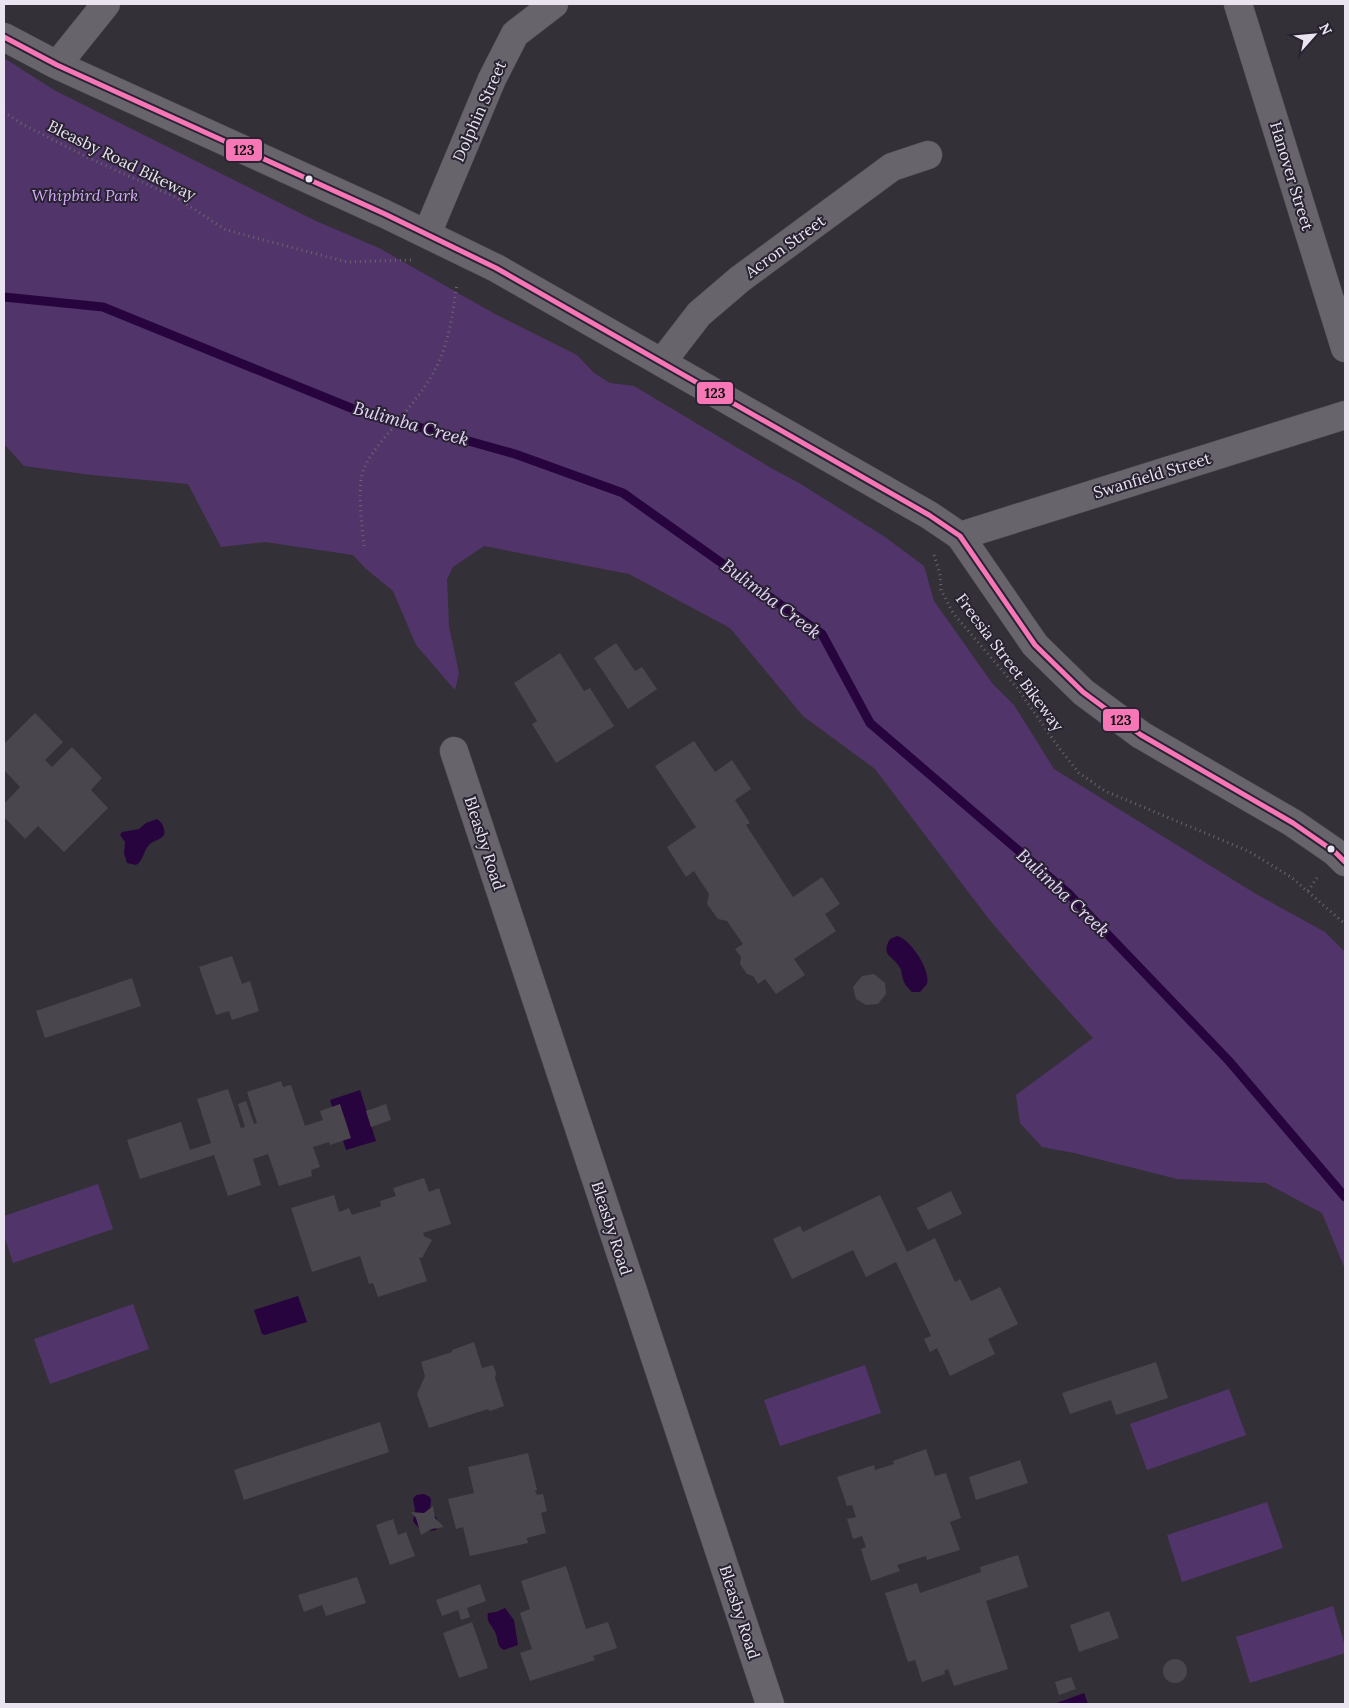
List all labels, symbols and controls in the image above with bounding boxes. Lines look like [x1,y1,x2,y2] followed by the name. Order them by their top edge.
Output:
[1289,10,1339,60] north arrow
[1315,20,1336,38] text: N
[448,57,511,165] street label: Dolphin Street
[45,115,200,205] street label: Bleasby Road Bikeway
[1266,119,1318,234] street label: Hanover Street
[225,138,263,162] line badge: 123
[234,141,255,159] text: 123
[304,174,314,184] unlabelled marker
[32,185,138,205] park label: Whipbird Park
[740,210,830,282] street label: Acron Street
[696,381,734,405] line badge: 123
[705,384,726,402] text: 123
[351,396,472,451] water label: Bulimba Creek
[1091,447,1214,502] street label: Swanfield Street
[717,554,826,644] water label: Bulimba Creek
[952,589,1069,735] street label: Freesia Street Bikeway
[1102,708,1140,732] line badge: 123
[1111,711,1132,729] text: 123
[460,794,510,893] street label: Bleasby Road
[1012,844,1115,942] water label: Bulimba Creek
[1326,844,1336,854] unlabelled marker
[587,1179,637,1278] street label: Bleasby Road
[715,1563,765,1662] street label: Bleasby Road

